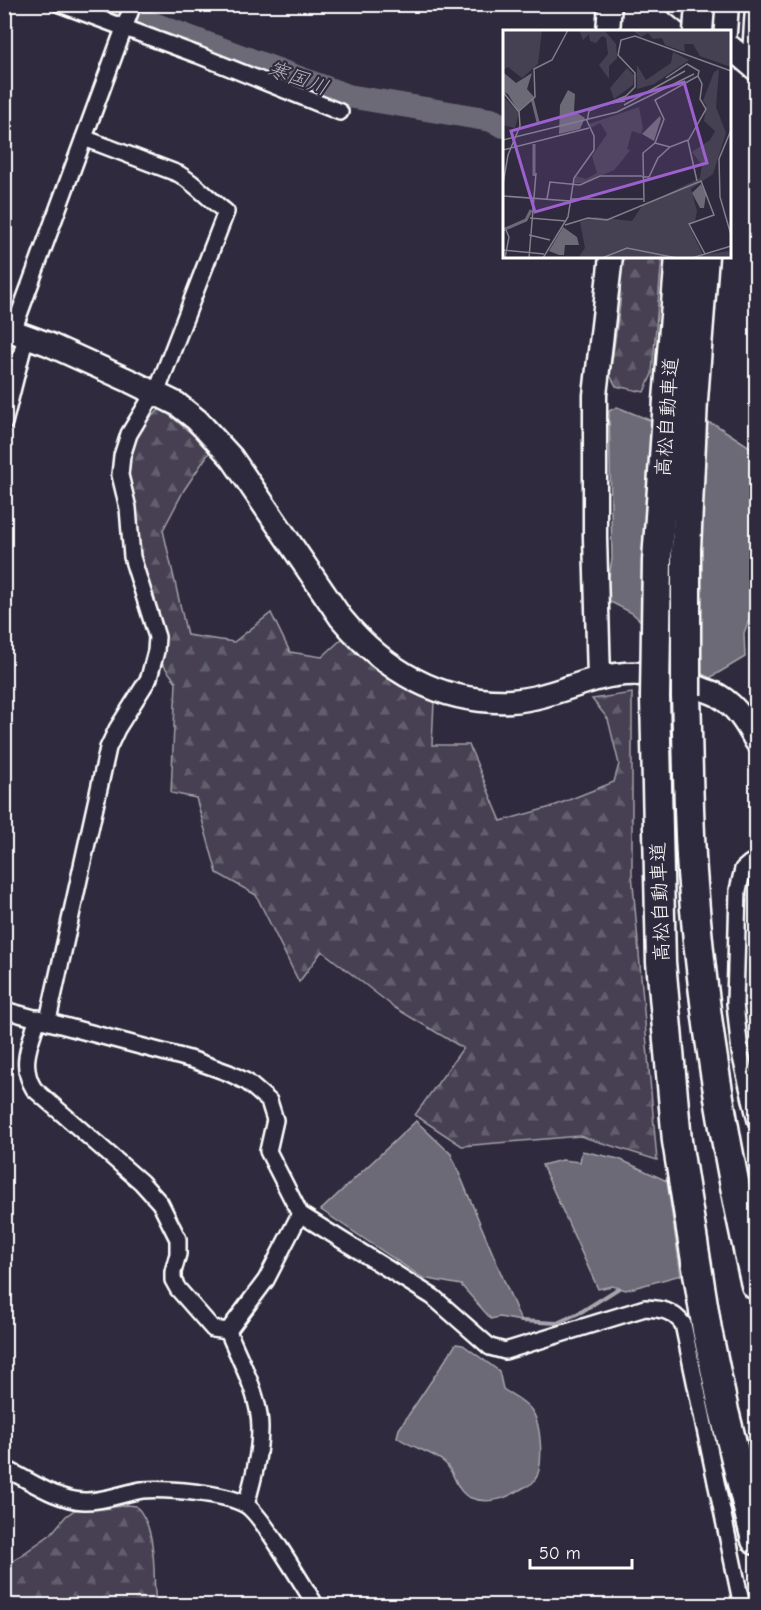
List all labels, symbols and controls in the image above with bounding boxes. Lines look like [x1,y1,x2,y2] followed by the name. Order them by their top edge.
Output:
[503,30,731,258] inset map
[264,56,332,100] water label: 寒国川
[651,356,683,478] street label: 高松自動車道
[646,842,674,962] street label: 高松自動車道
[530,1532,632,1570] scale bar
[539,1543,581,1564] text: 50 m

